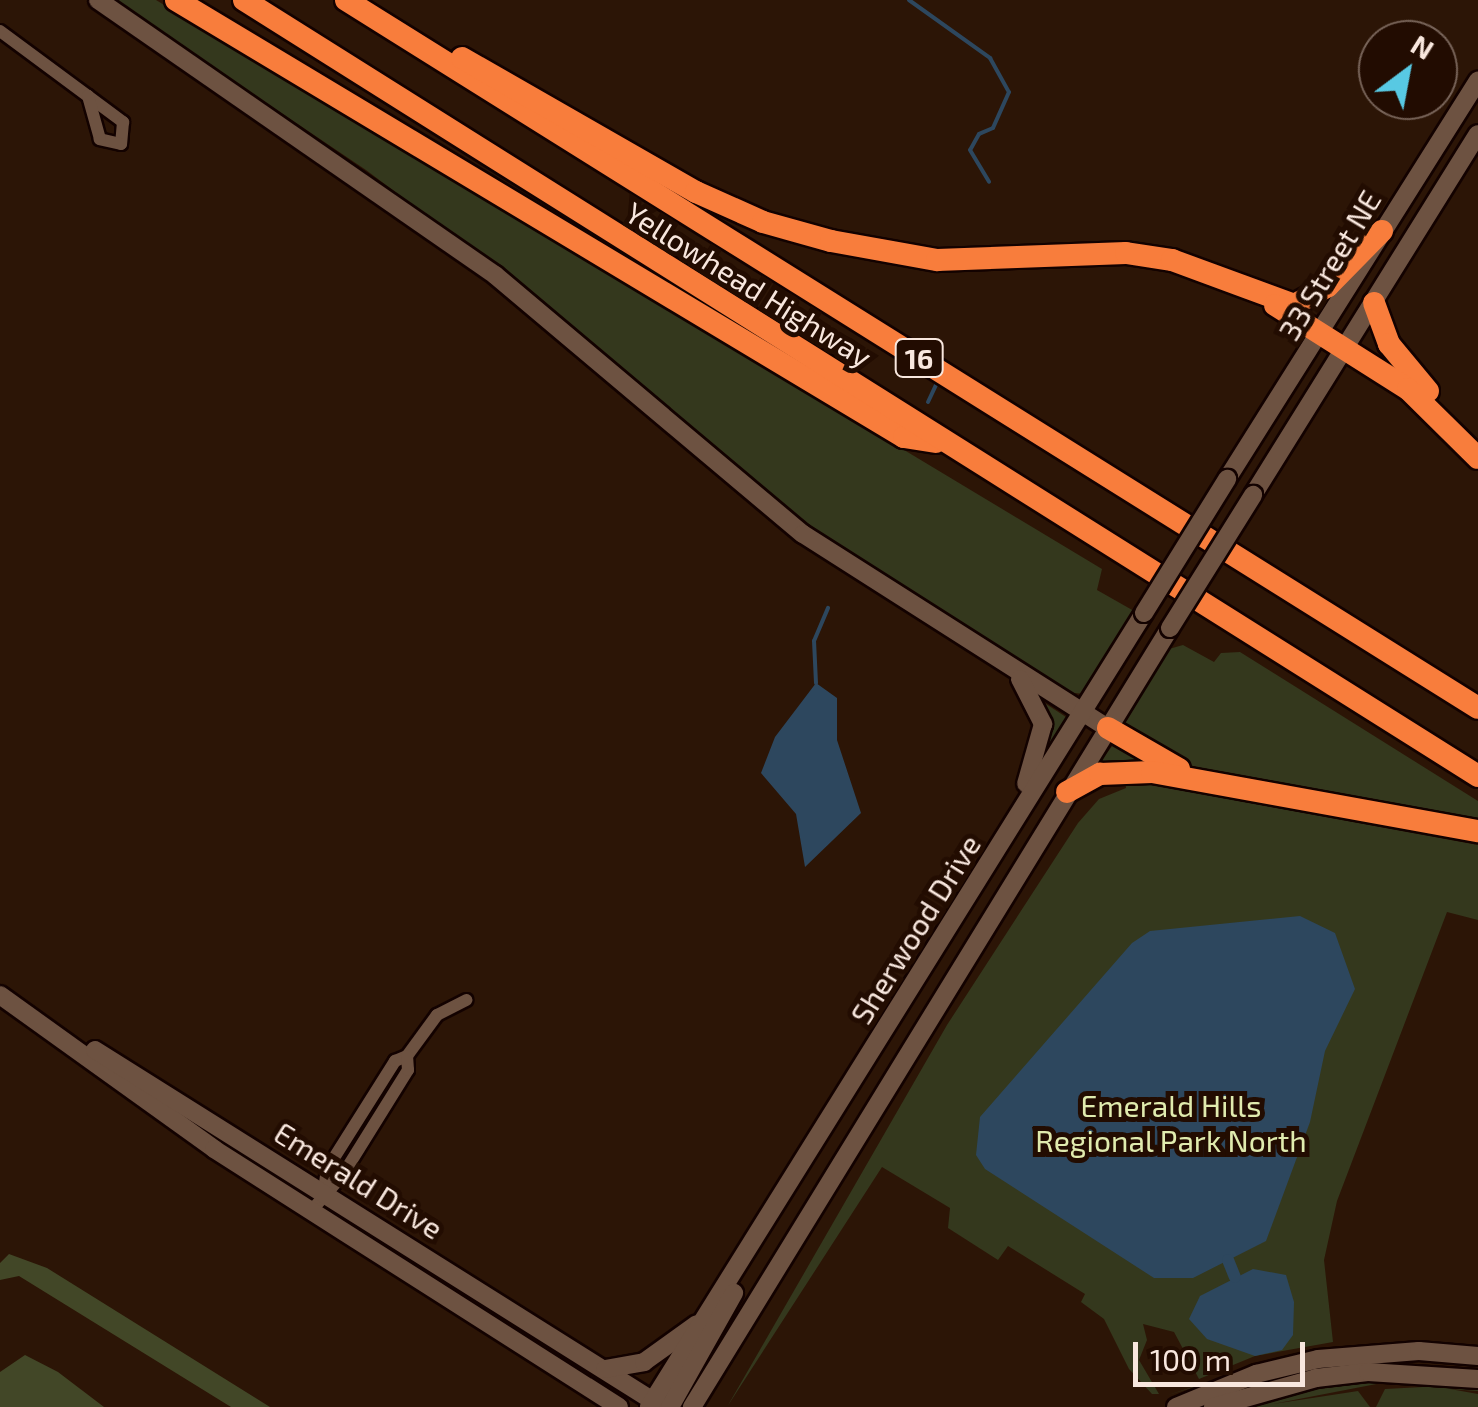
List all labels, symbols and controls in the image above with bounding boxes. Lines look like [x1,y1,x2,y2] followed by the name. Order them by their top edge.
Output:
[1358,20,1458,120] north arrow
[1405,26,1440,66] text: N
[1270,184,1388,346] street label: 33 Street NE
[619,194,879,374] street label: Yellowhead Highway
[894,335,944,381] road number: 16
[842,828,988,1030] street label: Sherwood Drive
[1035,1087,1307,1158] park label: Emerald Hills Regional Park North
[268,1114,450,1246] street label: Emerald Drive
[1138,1322,1310,1384] scale bar
[1150,1341,1231,1377] text: 100 m

